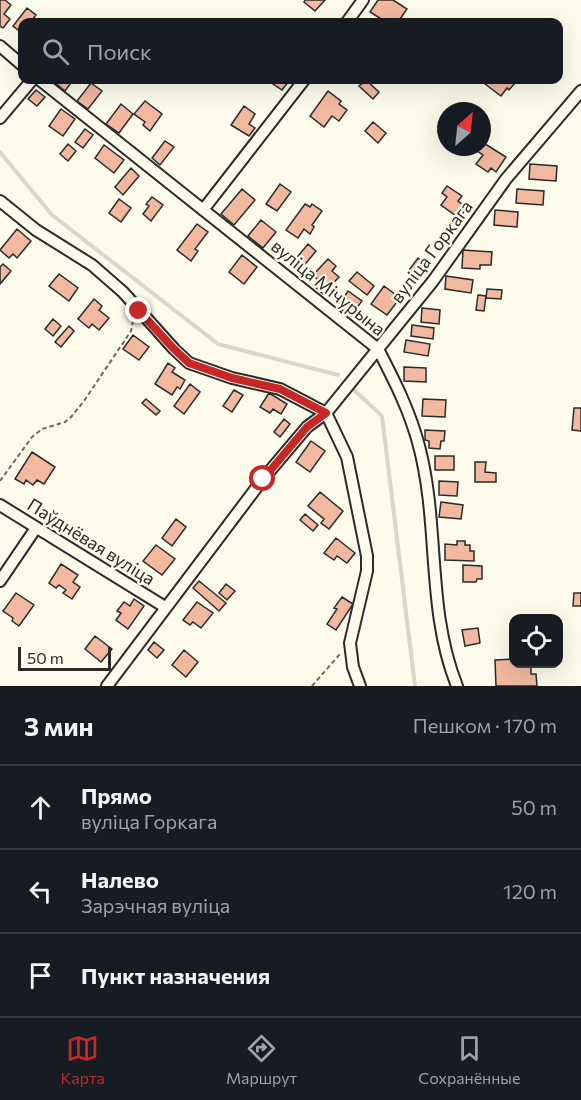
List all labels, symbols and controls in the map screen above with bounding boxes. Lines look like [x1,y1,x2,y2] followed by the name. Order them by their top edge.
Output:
[18,18,563,84] search box
[39,35,72,68] icon: search
[87,38,152,65] text: Поиск
[437,102,491,156] north arrow
[385,196,477,307] street label: вуліца Горкага
[267,235,390,340] street label: вуліца Мічурына
[125,297,151,323] route end
[249,465,275,491] route start
[24,493,159,589] street label: Паўднёвая вуліца
[509,614,563,668] map controls
[509,614,563,668] button: locate
[18,644,111,672] scale bar
[27,648,64,667] text: 50 m
[24,710,94,741] text: 3 мин
[413,713,557,737] text: Пешком · 170 m
[81,782,152,809] text: Прямо
[24,791,57,824] icon: ahead
[511,795,557,819] text: 50 m
[81,809,217,833] text: вуліца Горкага
[81,866,159,893] text: Налево
[24,875,57,908] icon: left
[503,879,557,903] text: 120 m
[81,893,230,917] text: Зарэчная вуліца
[24,959,57,992] icon: arrive
[81,962,270,989] text: Пункт назначения
[61,1032,105,1087] tab: Карта
[226,1032,297,1087] tab: Маршрут
[418,1032,520,1087] tab: Сохранённые

